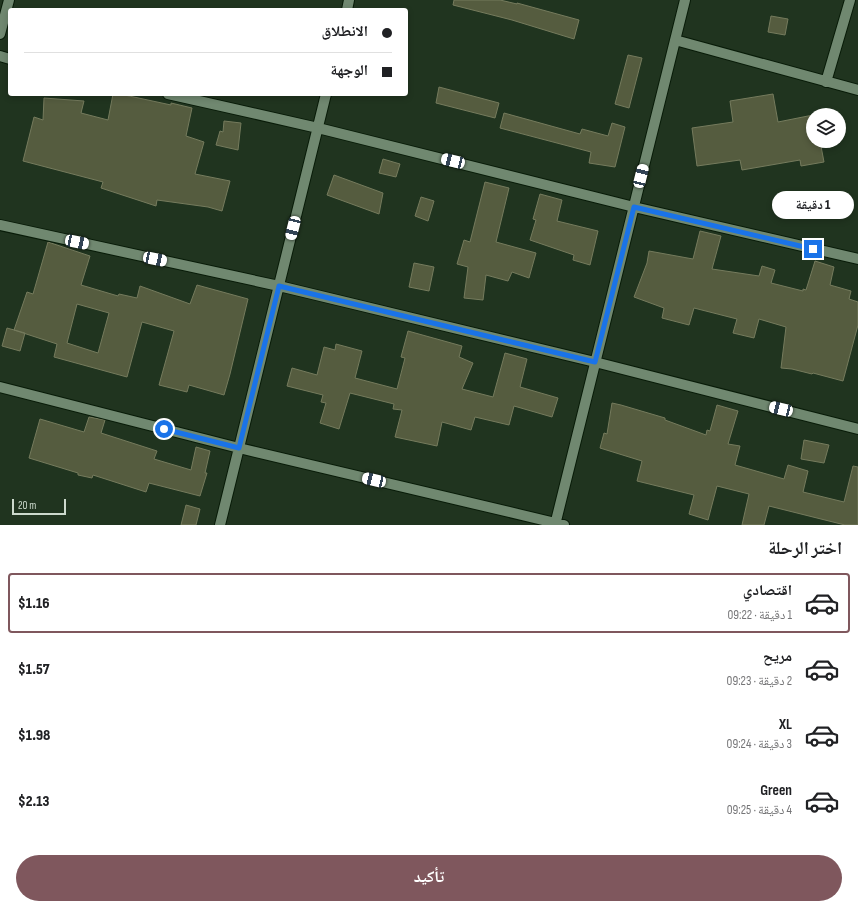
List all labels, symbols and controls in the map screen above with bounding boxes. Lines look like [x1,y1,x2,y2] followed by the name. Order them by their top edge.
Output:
[322,22,368,41] text: الانطلاق
[330,61,368,80] text: الوجهة
[806,108,846,148] map controls
[806,108,846,148] button: layers
[440,152,466,170] car
[632,163,650,189] car
[772,191,854,219] callout: 1 دقيقة
[796,197,830,213] text: 1 دقيقة
[284,215,302,241] car
[64,234,90,250] car
[804,240,822,258] route end
[142,251,168,267] car
[768,400,794,418] car
[155,420,173,438] route start
[361,471,387,489] car
[12,497,66,516] scale bar
[18,499,36,512] text: 20 m
[768,538,842,559] text: اختر الرحلة
[743,581,792,600] text: اقتصادي
[804,585,840,621] icon: car
[18,594,49,613] text: $1.16
[727,607,792,623] text: 1 دقيقة · 09:22
[763,647,792,666] text: مريح
[804,651,840,687] icon: car
[18,660,50,679] text: $1.57
[727,673,792,689] text: 2 دقيقة · 09:23
[779,715,792,734] text: XL
[804,717,840,753] icon: car
[18,726,50,745] text: $1.98
[727,736,792,752] text: 3 دقيقة · 09:24
[760,781,792,800] text: Green
[804,783,840,819] icon: car
[18,792,49,811] text: $2.13
[727,802,792,818] text: 4 دقيقة · 09:25
[16,855,842,901] button: تأكيد

